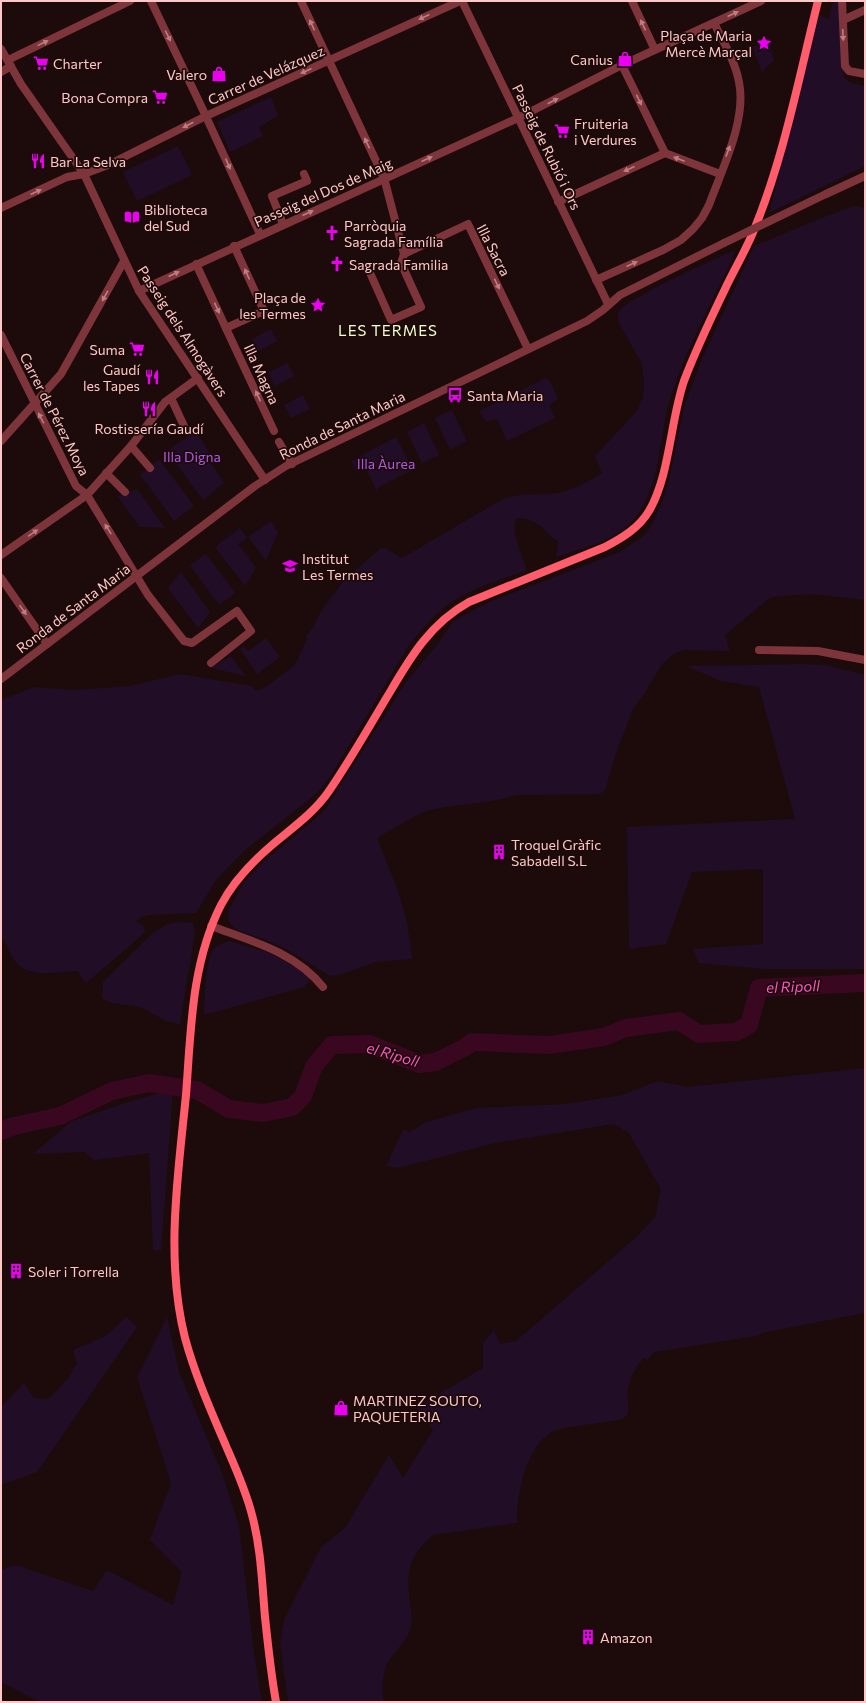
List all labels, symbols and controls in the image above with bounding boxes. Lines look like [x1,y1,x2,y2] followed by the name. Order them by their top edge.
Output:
[728,11,739,17] one-way arrow
[419,14,430,20] one-way arrow
[309,20,315,31] one-way arrow
[640,20,646,31] one-way arrow
[660,27,752,60] place label: Plaça de Maria Mercè Marçal
[840,29,847,41] one-way arrow
[165,30,171,42] one-way arrow
[755,34,773,52] place icon: Plaça de Maria Mercè Marçal
[37,39,48,46] one-way arrow
[205,42,327,108] street label: Carrer de Velázquez
[616,50,634,68] shop icon: Canius
[570,51,613,68] place label: Canius
[32,54,50,72] supermarket icon: Charter
[53,55,103,72] place label: Charter
[210,65,228,83] shop icon: Valero
[166,66,207,83] place label: Valero
[300,68,312,74] one-way arrow
[509,81,585,213] street label: Passeig de Rubió i Ors
[151,88,169,106] supermarket icon: Bona Compra
[61,89,148,106] place label: Bona Compra
[636,95,642,106] one-way arrow
[547,97,559,104] one-way arrow
[574,115,637,148] place label: Fruiteria i Verdures
[182,122,193,128] one-way arrow
[553,122,571,140] supermarket icon: Fruiteria i Verdures
[364,137,370,149] one-way arrow
[726,144,732,156] one-way arrow
[29,152,47,170] restaurant icon: Bar La Selva
[50,153,126,170] place label: Bar La Selva
[251,154,395,230] street label: Passeig del Dos de Maig
[673,155,685,161] one-way arrow
[421,156,432,162] one-way arrow
[225,159,231,170] one-way arrow
[624,166,635,172] one-way arrow
[31,189,42,195] one-way arrow
[144,201,208,234] place label: Biblioteca del Sud
[123,208,141,226] library icon: Biblioteca del Sud
[302,209,314,216] one-way arrow
[344,217,443,250] place label: Parròquia Sagrada Família
[474,221,514,279] street label: Illa Sacra
[323,224,341,242] church icon: Parròquia Sagrada Família
[328,255,346,273] church icon: Sagrada Familia
[349,256,448,273] place label: Sagrada Familia
[626,261,637,267] one-way arrow
[134,262,232,400] street label: Passeig dels Almogàvers
[244,269,250,280] one-way arrow
[168,271,180,277] one-way arrow
[494,278,500,289] one-way arrow
[239,289,306,322] place label: Plaça de les Termes
[101,290,108,301] one-way arrow
[309,296,327,314] place icon: Plaça de les Termes
[214,303,220,314] one-way arrow
[338,321,438,339] district label: LES TERMES
[128,340,146,358] supermarket icon: Suma
[89,341,125,358] place label: Suma
[241,341,283,407] street label: Illa Magna
[17,350,93,478] street label: Carrer de Pérez Moya
[83,361,140,394] place label: Gaudí les Tapes
[143,368,161,386] restaurant icon: Gaudí les Tapes
[446,386,464,404] bus stop icon: Santa Maria
[276,387,408,463] street label: Ronda de Santa Maria
[467,387,543,404] place label: Santa Maria
[255,390,261,401] one-way arrow
[140,400,158,418] restaurant icon: Rostissería Gaudí
[38,413,45,424] one-way arrow
[94,420,204,437] place label: Rostissería Gaudí
[163,448,221,465] park label: Illa Digna
[357,455,415,472] park label: Illa Àurea
[104,524,112,534] one-way arrow
[28,529,38,537] one-way arrow
[302,550,373,583] place label: Institut Les Termes
[281,557,299,575] school or university icon: Institut Les Termes
[13,560,133,656] street label: Ronda de Santa Maria
[19,605,27,615] one-way arrow
[511,836,601,869] place label: Troquel Gràfic Sabadell S.L
[490,843,508,861] building icon: Troquel Gràfic Sabadell S.L
[766,976,821,996] water label: el Ripoll
[365,1038,423,1070] water label: el Ripoll
[7,1262,25,1280] building icon: Soler i Torrella
[28,1263,119,1280] place label: Soler i Torrella
[353,1392,482,1425] place label: MARTINEZ SOUTO, PAQUETERIA
[332,1399,350,1417] shop icon: MARTINEZ SOUTO, PAQUETERIA
[579,1628,597,1646] building icon: Amazon
[600,1629,653,1646] place label: Amazon

